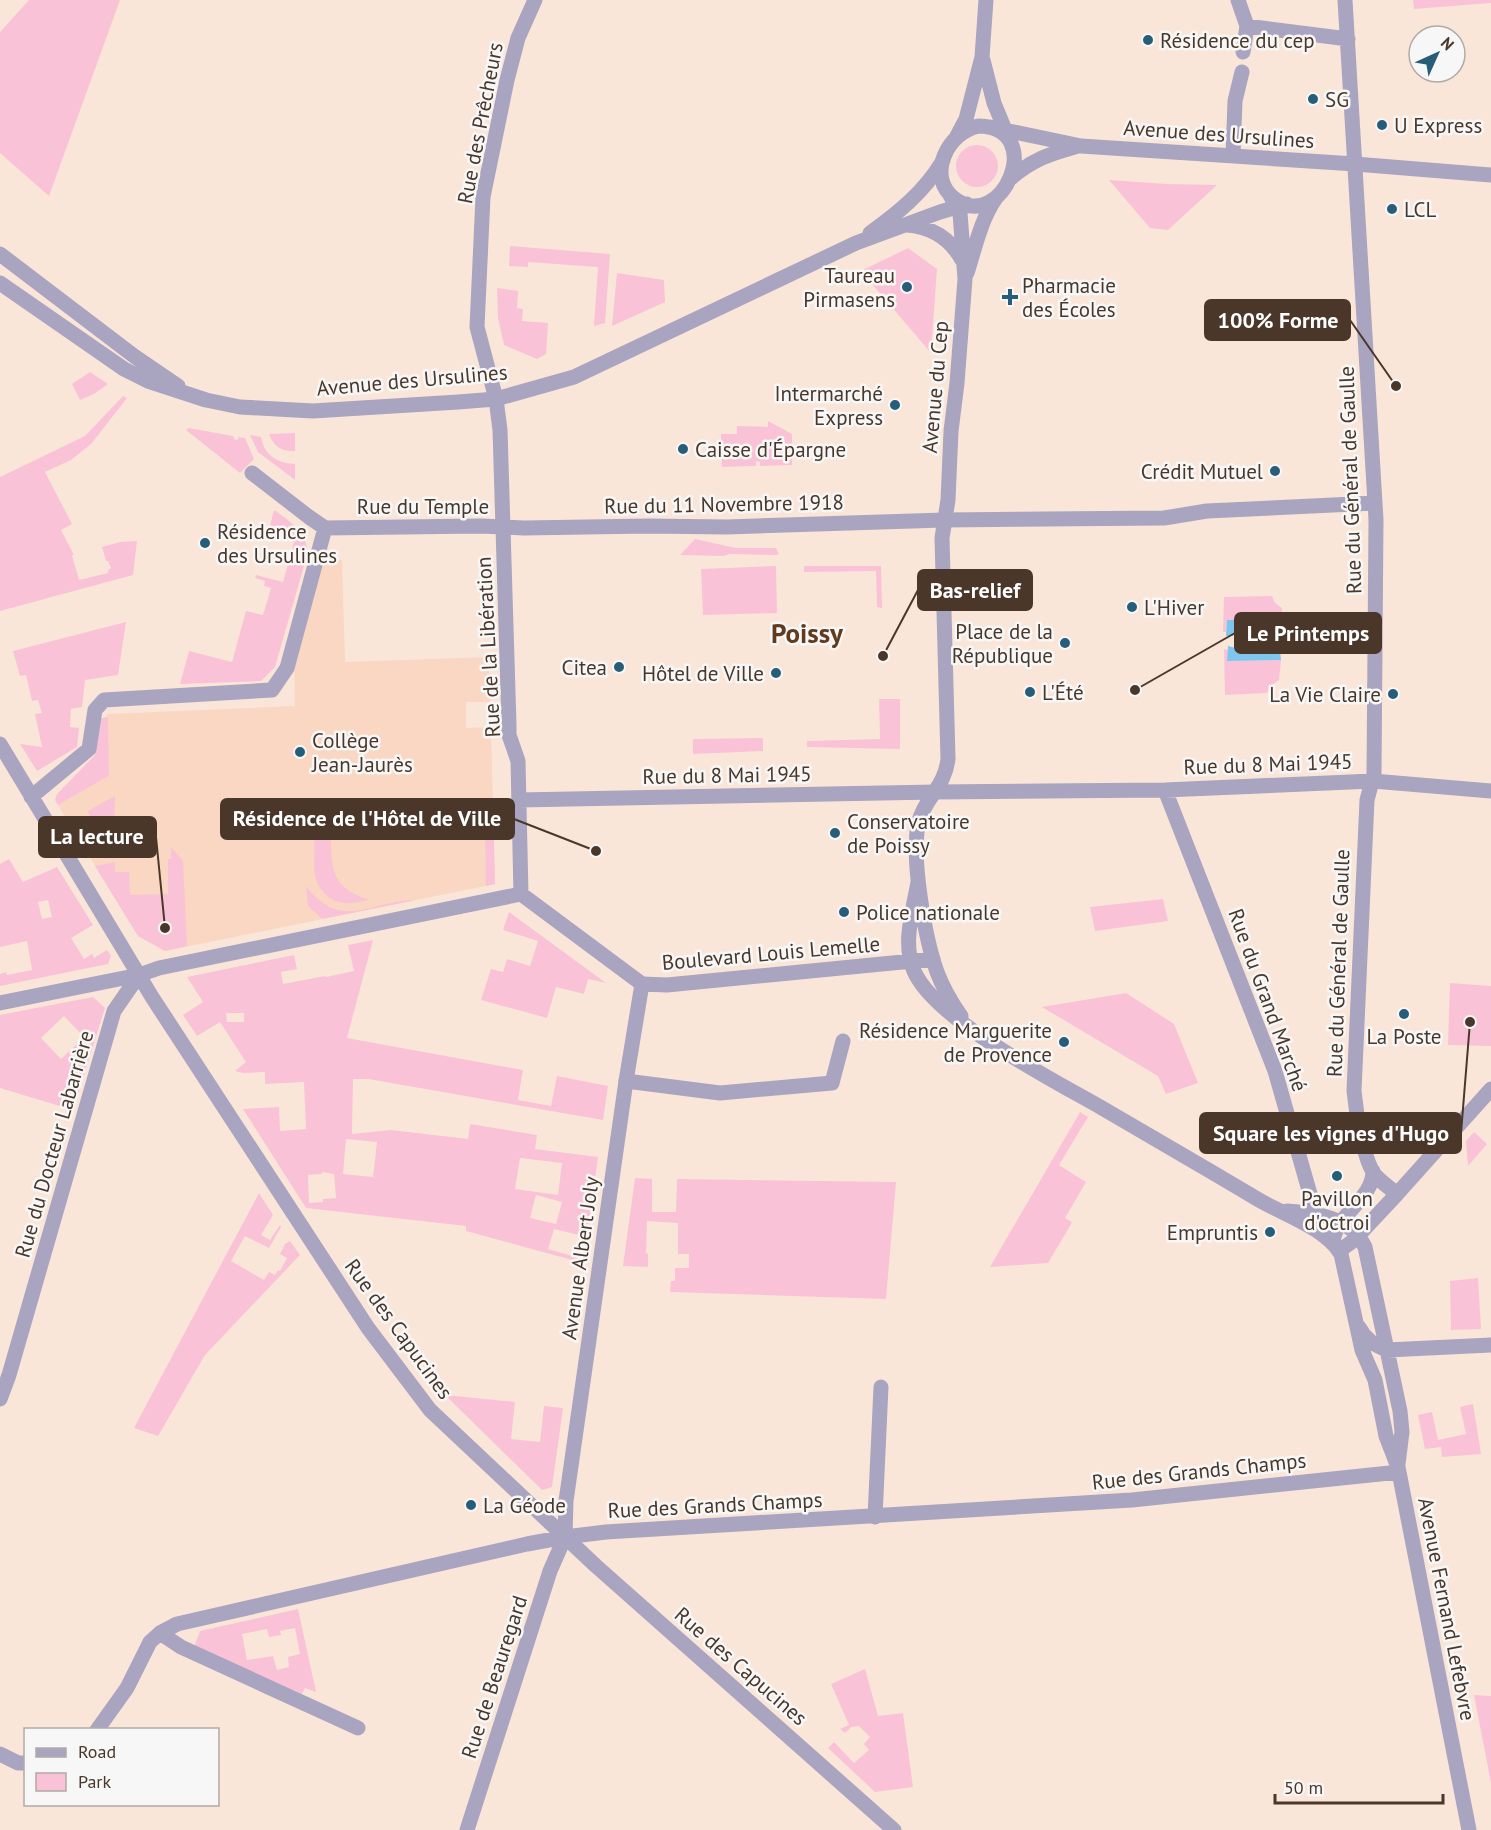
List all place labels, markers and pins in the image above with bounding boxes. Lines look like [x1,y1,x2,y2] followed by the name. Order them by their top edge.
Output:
[1160,27,1315,54] place label: Résidence du cep
[1141,33,1155,47] marker: Résidence du cep
[1325,86,1349,113] place label: SG
[1306,92,1320,106] marker: SG
[1394,112,1482,139] place label: U Express
[1375,118,1389,132] marker: U Express
[1404,196,1436,223] place label: LCL
[1385,202,1399,216] marker: LCL
[803,262,895,313] place label: Taureau Pirmasens
[1022,272,1116,323] place label: Pharmacie des Écoles
[900,280,914,294] marker: Taureau Pirmasens
[1003,290,1017,304] marker: Pharmacie des Écoles
[1205,300,1350,340] callout: 100% Forme
[774,380,883,431] place label: Intermarché Express
[888,398,902,412] marker: Intermarché Express
[695,436,846,463] place label: Caisse d'Épargne
[676,442,690,456] marker: Caisse d'Épargne
[1141,458,1263,485] place label: Crédit Mutuel
[1268,464,1282,478] marker: Crédit Mutuel
[217,518,337,569] place label: Résidence des Ursulines
[198,536,212,550] marker: Résidence des Ursulines
[918,570,1032,610] callout: Bas-relief
[1144,594,1204,621] place label: L'Hiver
[1125,600,1139,614] marker: L'Hiver
[1235,613,1381,653] callout: Le Printemps
[952,618,1053,669] place label: Place de la République
[1058,636,1072,650] marker: Place de la République
[561,654,607,681] place label: Citea
[612,660,626,674] marker: Citea
[642,660,764,687] place label: Hôtel de Ville
[769,666,783,680] marker: Hôtel de Ville
[1042,679,1084,706] place label: L'Été
[1269,681,1381,708] place label: La Vie Claire
[1023,685,1037,699] marker: L'Été
[1386,687,1400,701] marker: La Vie Claire
[311,727,413,778] place label: Collège Jean-Jaurès
[293,745,307,759] marker: Collège Jean-Jaurès
[221,799,514,839] callout: Résidence de l'Hôtel de Ville
[847,808,970,859] place label: Conservatoire de Poissy
[39,817,156,857] callout: La lecture
[828,826,842,840] marker: Conservatoire de Poissy
[856,899,1000,926] place label: Police nationale
[837,905,851,919] marker: Police nationale
[1397,1007,1411,1021] marker: La Poste
[859,1017,1052,1068] place label: Résidence Marguerite de Provence
[1366,1023,1442,1050] place label: La Poste
[1057,1035,1071,1049] marker: Résidence Marguerite de Provence
[1200,1113,1461,1153] callout: Square les vignes d'Hugo
[1330,1169,1344,1183] marker: Pavillon d'octroi
[1301,1185,1373,1236] place label: Pavillon d'octroi
[1167,1219,1258,1246] place label: Empruntis
[1263,1225,1277,1239] marker: Empruntis
[483,1492,566,1519] place label: La Géode
[464,1498,478,1512] marker: La Géode

